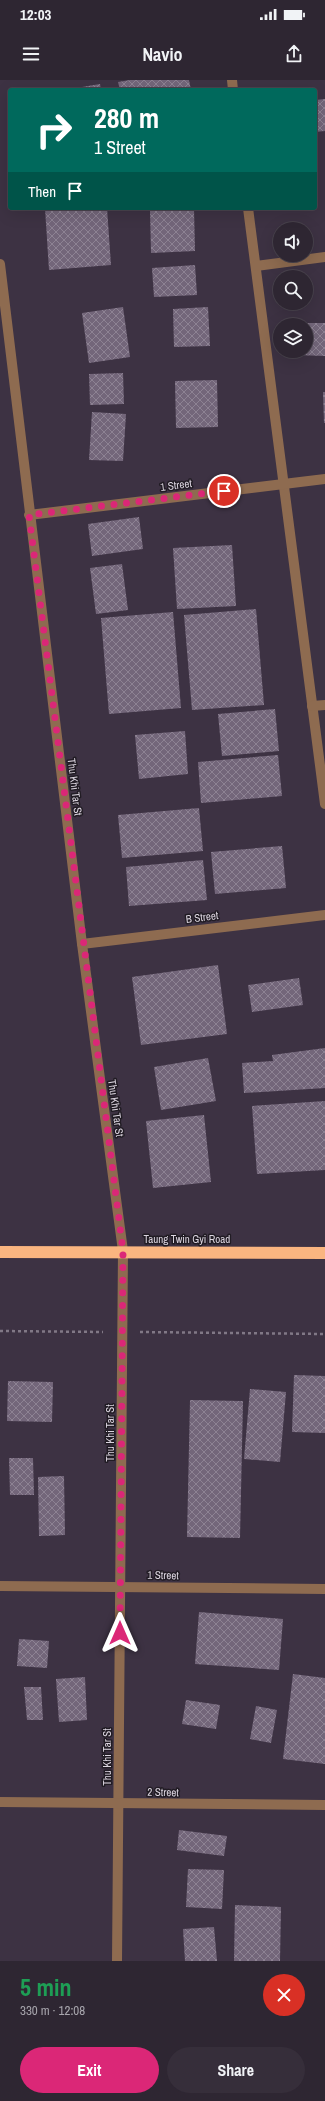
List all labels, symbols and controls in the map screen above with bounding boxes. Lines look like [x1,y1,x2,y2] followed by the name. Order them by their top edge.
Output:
[20,4,51,25] text: 12:03
[142,42,183,67] text: Navio
[20,43,42,65] icon: menu
[283,43,305,65] icon: share
[94,99,159,137] text: 280 m
[28,104,80,156] icon: right
[94,135,146,160] text: 1 Street
[64,180,86,202] icon: arrive
[28,181,56,202] text: Then
[273,222,313,358] map controls
[273,222,313,262] button: sound
[273,270,313,310] button: search
[273,318,313,358] button: layers
[207,474,241,508] pin
[159,476,193,494] street label: 1 Street
[213,480,235,502] icon: arrive
[65,758,86,817] street label: Thu Khi Tar St
[185,908,220,926] street label: B Street
[105,1078,127,1138] street label: Thu Khi Tar St
[144,1232,230,1246] street label: Taung Twin Gyi Road
[103,1404,117,1462] street label: Thu Khi Tar St
[147,1568,179,1582] street label: 1 Street
[99,1612,141,1654] position arrow
[100,1728,114,1786] street label: Thu Khi Tar St
[147,1785,179,1799] street label: 2 Street
[20,1971,71,2003] text: 5 min
[263,1974,305,2016] button: close
[20,2002,85,2019] text: 330 m · 12:08
[20,2047,159,2093] button: Exit
[167,2047,305,2093] button: Share

